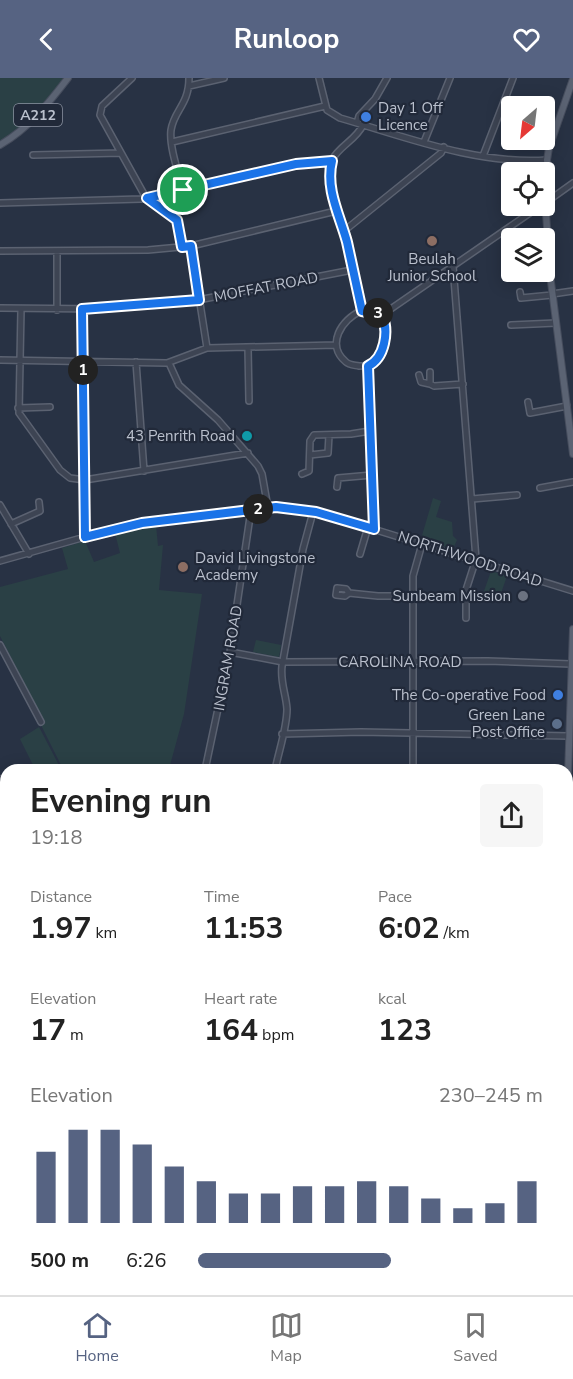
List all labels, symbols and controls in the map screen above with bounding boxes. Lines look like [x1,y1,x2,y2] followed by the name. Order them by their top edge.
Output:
[234,21,339,58] text: Runloop
[30,23,63,56] icon: back
[510,23,543,56] icon: heart
[501,96,555,150] north arrow
[501,96,555,282] map controls
[378,98,444,135] place label: Day 1 Off Licence
[14,104,62,126] road number: A212
[359,110,373,124] marker: Day 1 Off Licence
[501,162,555,216] button: locate
[157,164,208,215] pin
[166,173,199,206] icon: arrive
[501,228,555,282] button: layers
[425,234,439,248] marker: Beulah Junior School
[387,249,477,286] place label: Beulah Junior School
[212,267,320,307] street label: MOFFAT ROAD
[363,298,393,328] pin: 3
[373,302,383,324] text: 3
[68,355,98,385] pin: 1
[78,359,88,381] text: 1
[126,426,235,446] place label: 43 Penrith Road
[240,429,254,443] marker: 43 Penrith Road
[243,494,273,524] pin: 2
[253,498,263,520] text: 2
[395,526,545,592] street label: NORTHWOOD ROAD
[195,548,315,585] place label: David Livingstone Academy
[176,560,190,574] marker: David Livingstone Academy
[392,586,511,606] place label: Sunbeam Mission
[516,589,530,603] marker: Sunbeam Mission
[209,604,247,712] street label: INGRAM ROAD
[338,652,462,672] street label: CAROLINA ROAD
[392,685,546,705] place label: The Co-operative Food
[551,688,565,702] marker: The Co-operative Food
[468,705,545,742] place label: Green Lane Post Office
[550,717,564,731] marker: Green Lane Post Office
[30,779,212,824] text: Evening run
[480,784,543,847] button: share
[30,824,83,851] text: 19:18
[30,886,92,908] text: Distance
[204,886,240,908] text: Time
[378,886,412,908] text: Pace
[30,908,91,949] text: 1.97
[204,908,283,949] text: 11:53
[378,908,439,949] text: 6:02
[91,922,117,944] text: km
[439,922,470,944] text: /km
[30,988,96,1010] text: Elevation
[204,988,277,1010] text: Heart rate
[378,988,406,1010] text: kcal
[30,1010,66,1051] text: 17
[204,1010,258,1051] text: 164
[378,1010,432,1051] text: 123
[66,1024,84,1046] text: m
[258,1024,294,1046] text: bpm
[30,1082,113,1109] text: Elevation
[439,1082,543,1109] text: 230–245 m
[30,1247,89,1274] text: 500 m
[126,1247,167,1274] text: 6:26
[75,1309,119,1367] tab: Home
[270,1309,303,1367] tab: Map
[453,1309,498,1367] tab: Saved

